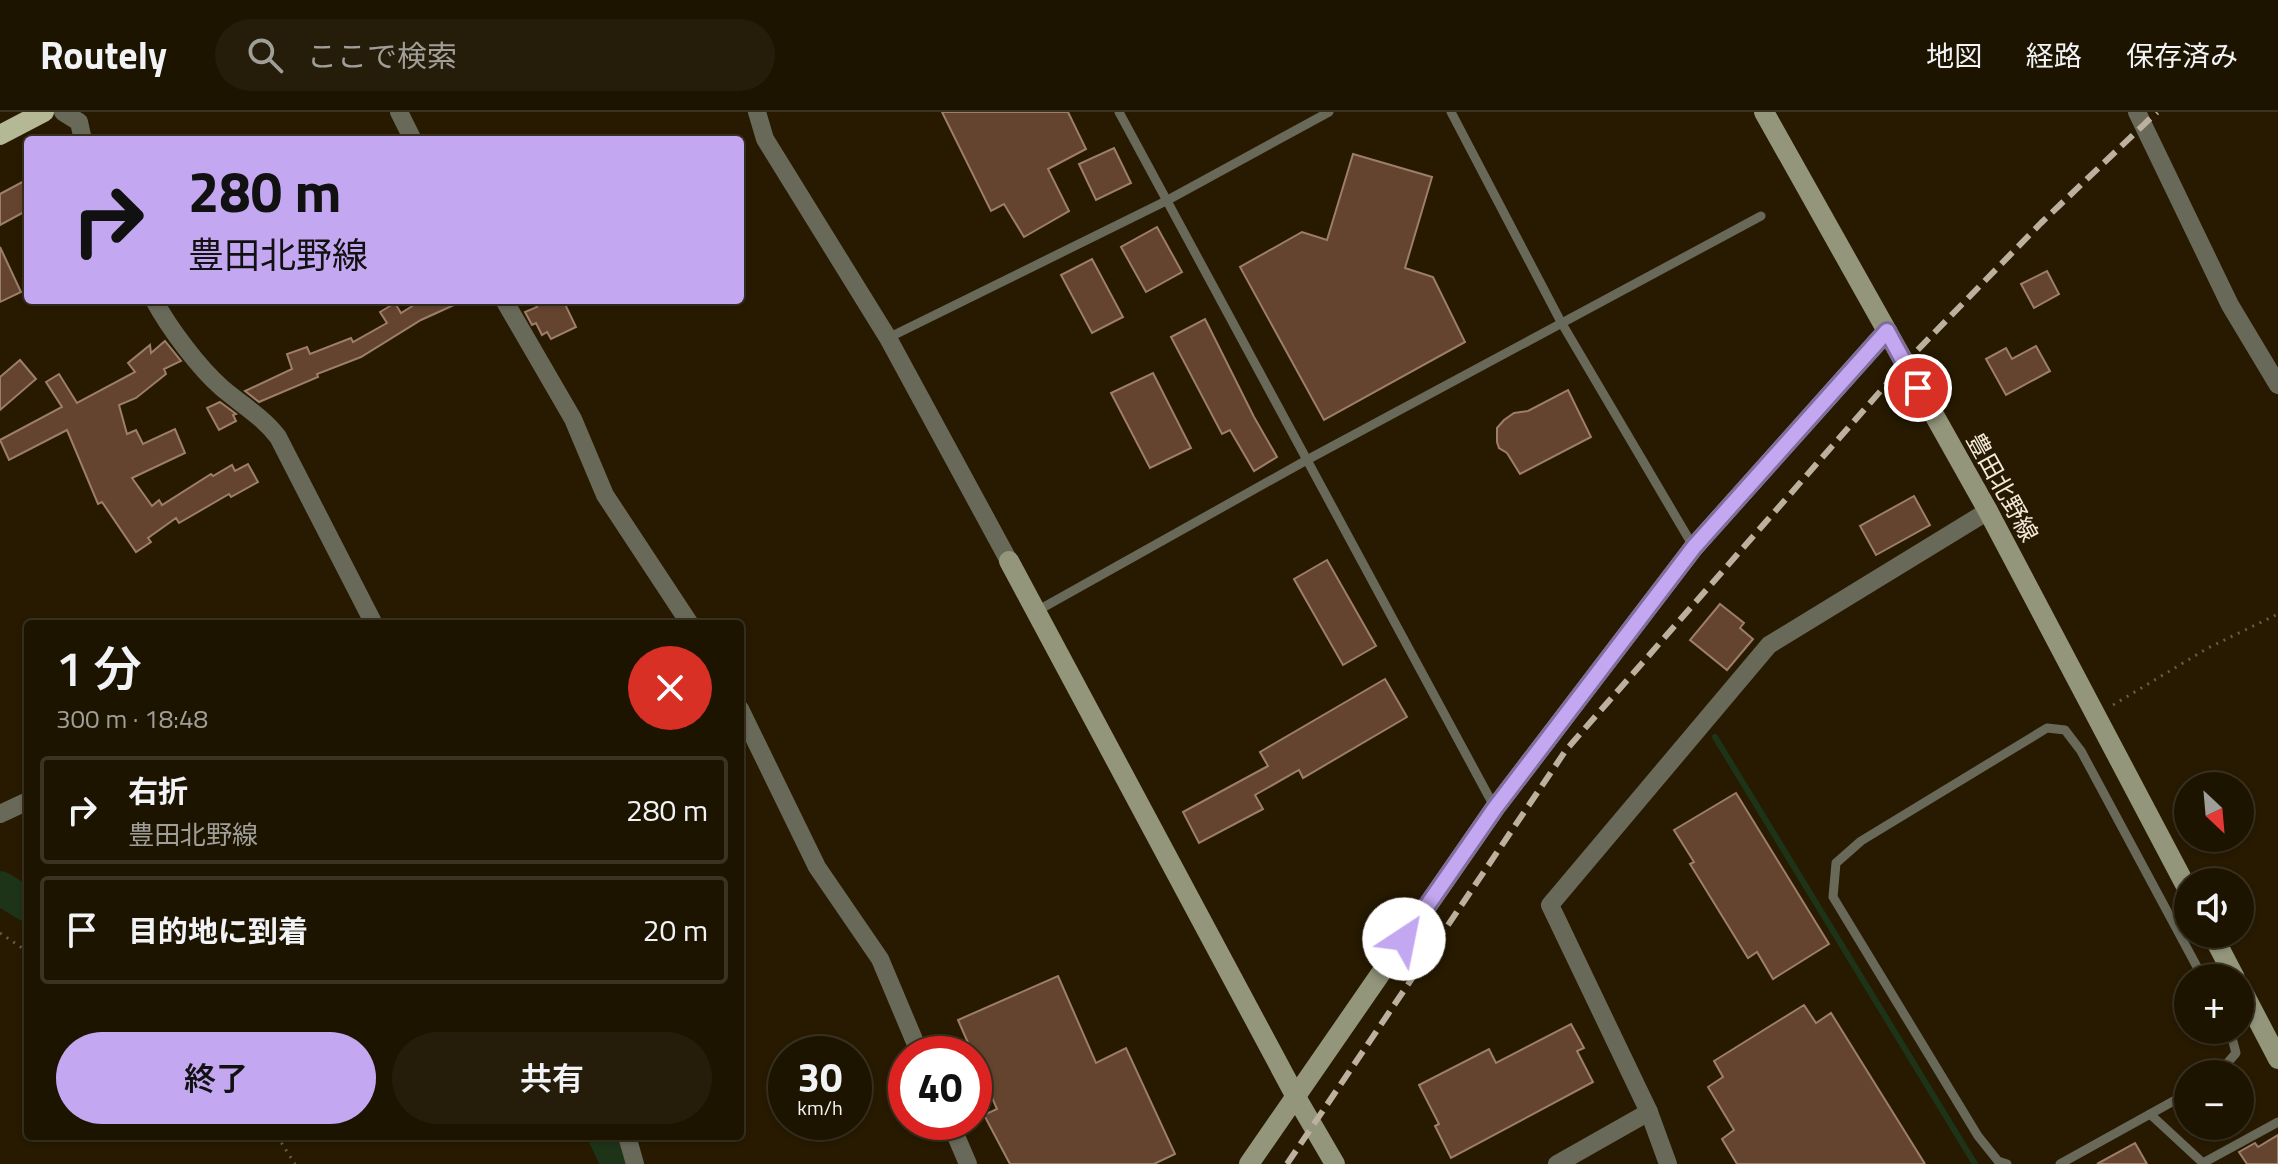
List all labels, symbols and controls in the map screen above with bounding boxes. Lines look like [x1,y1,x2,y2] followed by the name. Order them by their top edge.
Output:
[215,19,775,91] search box
[40,26,167,84] text: Routely
[243,33,287,77] icon: search
[307,33,457,79] text: ここで検索
[1926,34,1982,77] text: 地図
[2026,34,2082,77] text: 経路
[2126,34,2238,77] text: 保存済み
[188,149,341,234] text: 280 m
[56,168,160,272] icon: right
[188,227,368,282] text: 豊田北野線
[1884,354,1952,422] pin
[1896,366,1940,410] icon: arrive
[1958,426,2048,548] street label: 豊田北野線
[56,632,141,705] text: 1 分
[628,646,712,730] button: close
[56,699,208,738] text: 300 m · 18:48
[128,768,188,814] text: 右折
[2174,772,2254,852] north arrow
[2174,772,2254,1140] map controls
[626,787,708,833] text: 280 m
[60,788,104,832] icon: right
[128,815,258,854] text: 豊田北野線
[2174,868,2254,948] button: sound
[1362,897,1446,981] position arrow
[643,907,708,953] text: 20 m
[60,908,104,952] icon: arrive
[128,908,308,954] text: 目的地に到着
[2174,964,2254,1044] button: +
[56,1032,376,1124] button: 終了
[392,1032,712,1124] button: 共有
[888,1036,992,1140] speed limit sign: 40
[798,1047,842,1108] text: 30
[2174,1060,2254,1140] button: −
[797,1092,843,1123] text: km/h

